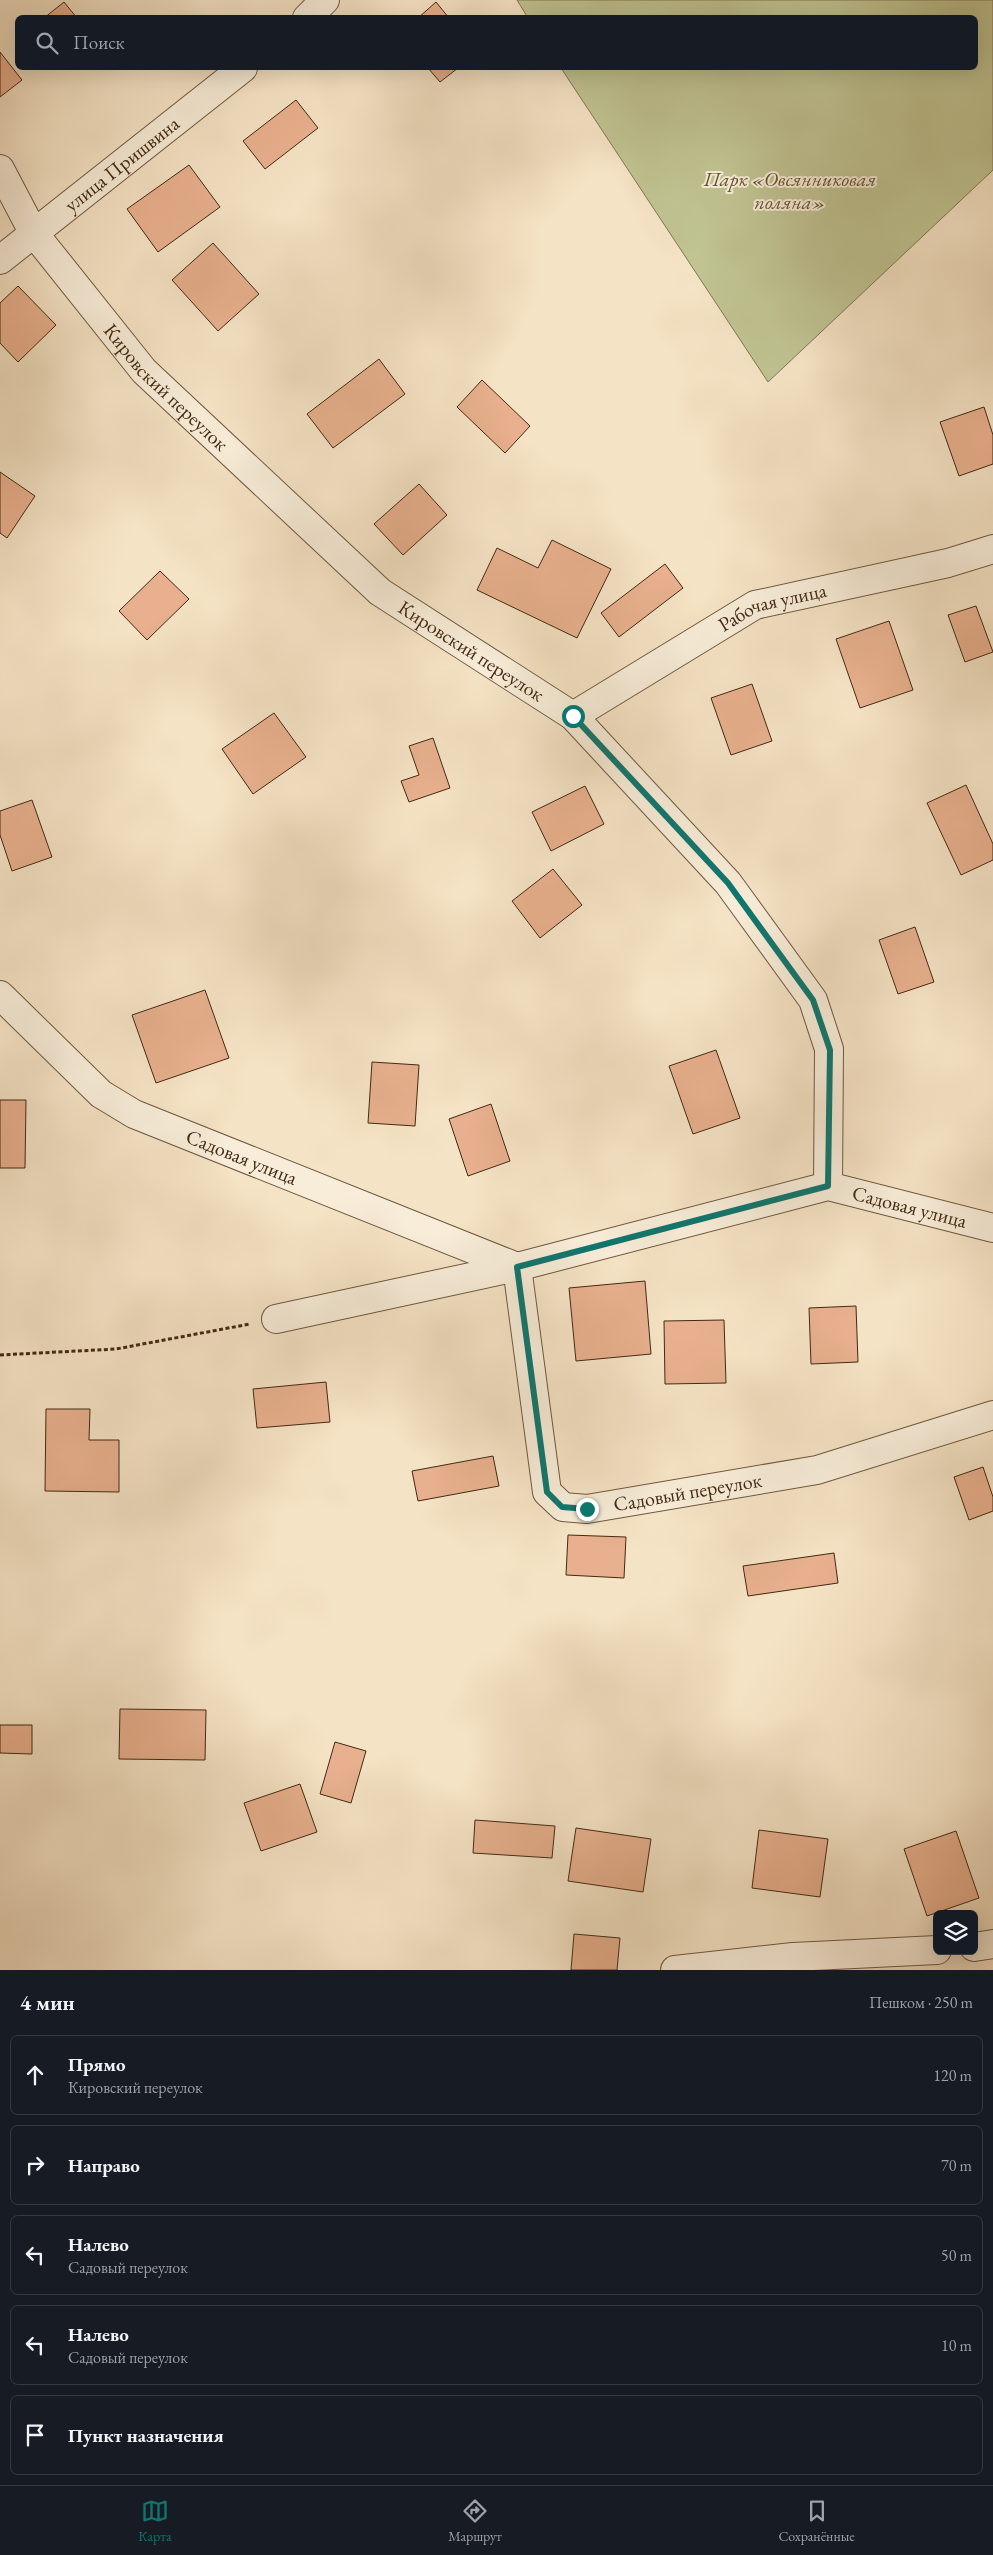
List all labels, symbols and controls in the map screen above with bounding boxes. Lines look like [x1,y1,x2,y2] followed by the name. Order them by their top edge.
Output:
[15,15,978,70] search box
[33,29,61,57] icon: search
[73,30,125,55] text: Поиск
[59,110,184,217] street label: улица Пришвина
[703,166,876,215] park label: Парк «Овсянниковая поляна»
[98,318,234,457] street label: Кировский переулок
[713,577,829,637] street label: Рабочая улица
[394,594,550,707] street label: Кировский переулок
[562,705,585,728] route start
[182,1123,301,1191] street label: Садовая улица
[849,1180,970,1234] street label: Садовая улица
[611,1467,764,1517] street label: Садовый переулок
[576,1498,599,1521] route end
[933,1910,978,1955] map controls
[933,1910,978,1955] button: layers
[20,1989,75,2016] text: 4 мин
[869,1992,973,2013] text: Пешком · 250 m
[68,2052,126,2077] text: Прямо
[21,2061,49,2089] icon: ahead
[933,2065,972,2086] text: 120 m
[68,2077,203,2098] text: Кировский переулок
[21,2151,49,2179] icon: right
[68,2153,140,2178] text: Направо
[941,2155,972,2176] text: 70 m
[68,2232,129,2257] text: Налево
[21,2241,49,2269] icon: left
[941,2245,972,2266] text: 50 m
[68,2257,188,2278] text: Садовый переулок
[68,2322,129,2347] text: Налево
[21,2331,49,2359] icon: left
[941,2335,972,2356] text: 10 m
[68,2347,188,2368] text: Садовый переулок
[21,2421,49,2449] icon: arrive
[68,2423,224,2448] text: Пункт назначения
[138,2497,172,2545] tab: Карта
[448,2497,502,2545] tab: Маршрут
[778,2497,855,2545] tab: Сохранённые

